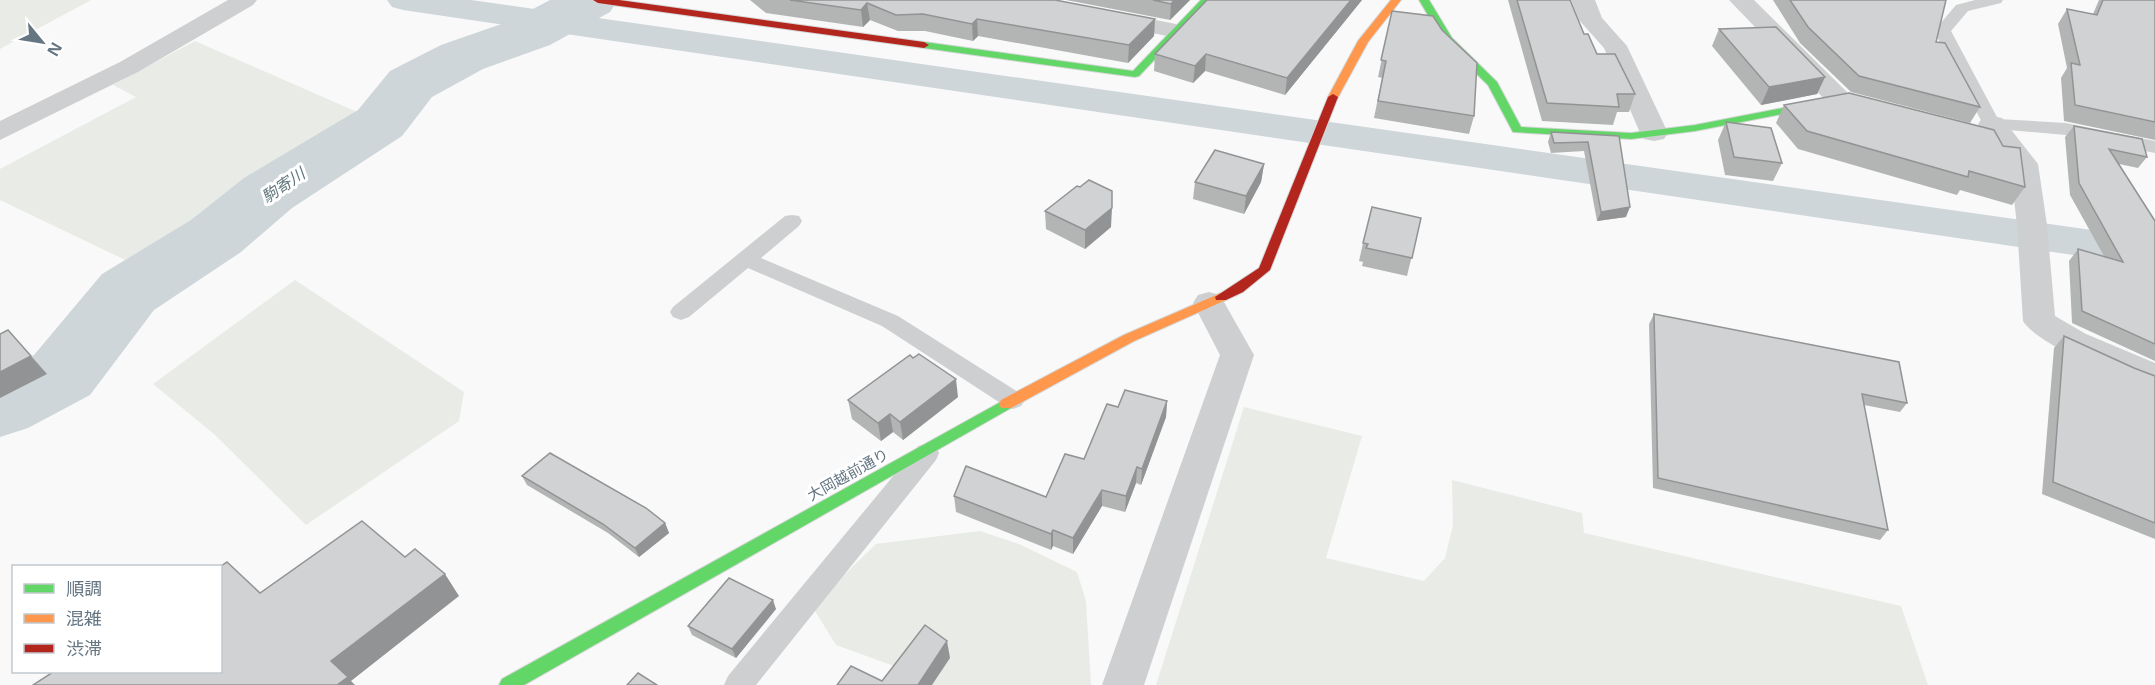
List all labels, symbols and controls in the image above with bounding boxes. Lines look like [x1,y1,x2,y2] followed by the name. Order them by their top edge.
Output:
[12,12,72,72] north arrow
[42,38,68,61] text: N
[257,161,311,208] water label: 駒寄川
[803,444,892,505] street label: 大岡越前通り
[12,565,222,673] legend
[66,576,102,600] text: 順調
[66,606,102,630] text: 混雑
[66,636,102,660] text: 渋滞

